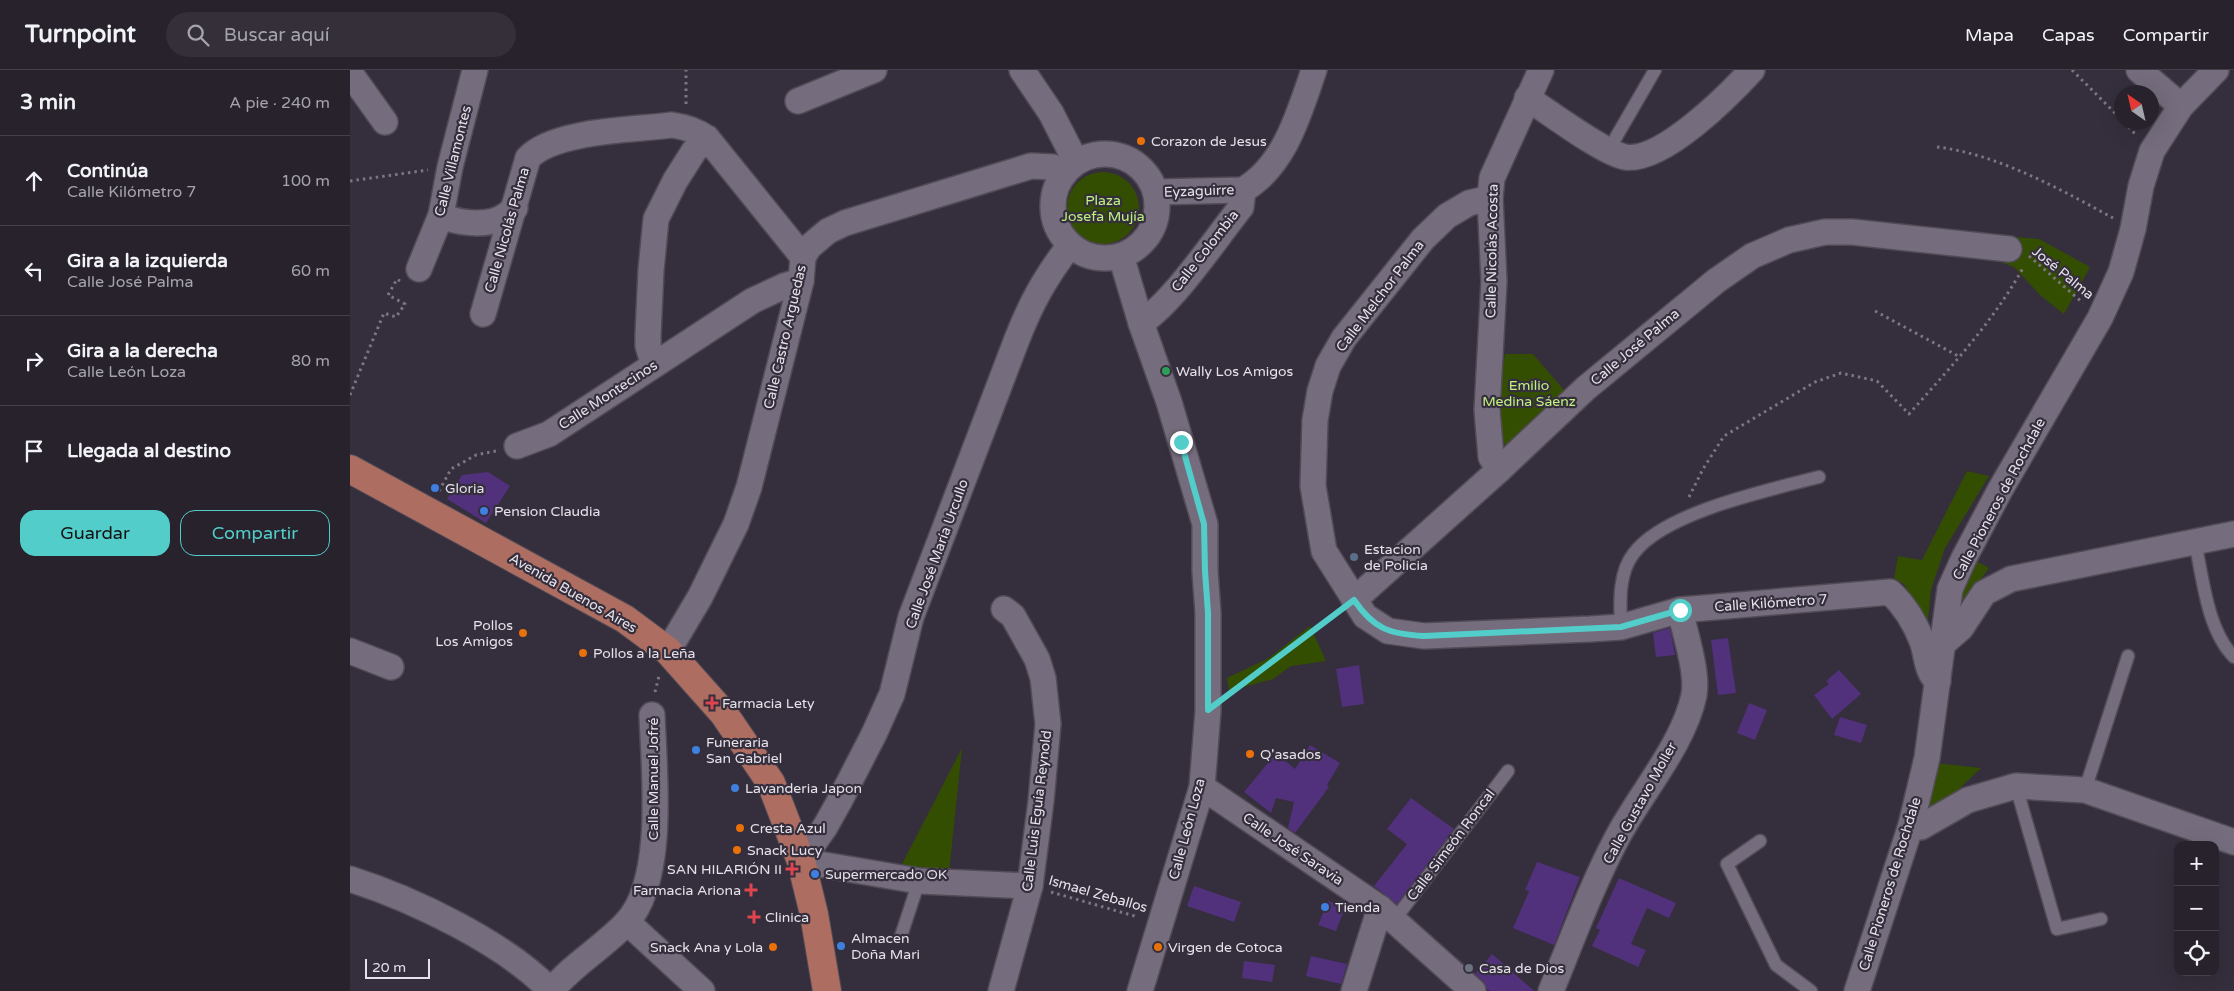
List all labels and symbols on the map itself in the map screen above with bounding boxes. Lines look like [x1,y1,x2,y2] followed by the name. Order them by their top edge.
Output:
[2114,85,2159,130] north arrow
[431,104,475,218] street label: Calle Villamontes
[1151,133,1267,150] place label: Corazon de Jesus
[1135,135,1147,147] marker: Corazon de Jesus
[481,165,533,295] street label: Calle Nicolás Palma
[1164,181,1235,201] street label: Eyzaguirre
[1482,184,1502,318] street label: Calle Nicolás Acosta
[1061,192,1145,225] park label: Plaza Josefa Mujía
[1168,207,1242,295] street label: Calle Colombia
[1332,237,1428,355] street label: Calle Melchor Palma
[2029,243,2097,303] street label: José Palma
[760,263,810,411] street label: Calle Castro Arguedas
[1587,305,1683,389] street label: Calle José Palma
[555,357,661,433] street label: Calle Montecinos
[1176,363,1294,380] place label: Wally Los Amigos
[1160,365,1172,377] marker: Wally Los Amigos
[1482,377,1576,410] park label: Emilio Medina Sáenz
[1949,415,2049,583] street label: Calle Pioneros de Rochdale
[1170,431,1193,454] route end
[902,477,972,631] street label: Calle José María Urcullo
[445,480,484,497] place label: Gloria
[429,482,441,494] marker: Gloria
[494,503,600,520] place label: Pension Claudia
[478,505,490,517] marker: Pension Claudia
[1364,541,1428,574] place label: Estacion de Policia
[506,549,640,637] street label: Avenida Buenos Aires
[1348,551,1360,563] marker: Estacion de Policia
[1714,591,1828,615] street label: Calle Kilómetro 7
[1669,599,1692,622] route start
[435,617,513,650] place label: Pollos Los Amigos
[517,627,529,639] marker: Pollos Los Amigos
[593,645,695,662] place label: Pollos a la Leña
[577,647,589,659] marker: Pollos a la Leña
[722,695,815,712] place label: Farmacia Lety
[706,697,718,709] marker: Farmacia Lety
[645,717,662,840] street label: Calle Manuel Jofré
[1019,729,1055,893] street label: Calle Luis Eguía Reynold
[706,734,782,767] place label: Funeraria San Gabriel
[1599,739,1681,867] street label: Calle Gustavo Moller
[690,744,702,756] marker: Funeraria San Gabriel
[1260,746,1321,763] place label: Q'asados
[1244,748,1256,760] marker: Q'asados
[1165,776,1209,882] street label: Calle León Loza
[745,780,862,797] place label: Lavanderia Japon
[729,782,741,794] marker: Lavanderia Japon
[1403,786,1499,904] street label: Calle Simeón Roncal
[1855,795,1925,973] street label: Calle Pioneros de Rochdale
[1239,809,1347,889] street label: Calle José Saravia
[750,820,826,837] place label: Cresta Azul
[734,822,746,834] marker: Cresta Azul
[747,842,823,859] place label: Snack Lucy
[731,844,743,856] marker: Snack Lucy
[667,861,782,878] place label: SAN HILARIÓN II
[786,863,798,875] marker: SAN HILARIÓN II
[825,866,947,883] place label: Supermercado OK
[809,868,821,880] marker: Supermercado OK
[1047,872,1150,916] street label: Ismael Zeballos
[633,882,741,899] place label: Farmacia Ariona
[745,884,757,896] marker: Farmacia Ariona
[1335,899,1380,916] place label: Tienda
[1319,901,1331,913] marker: Tienda
[765,909,809,926] place label: Clinica
[747,910,761,924] marker: Clinica
[851,930,920,963] place label: Almacen Doña Mari
[650,939,763,956] place label: Snack Ana y Lola
[1168,939,1283,956] place label: Virgen de Cotoca
[835,940,847,952] marker: Almacen Doña Mari
[767,941,779,953] marker: Snack Ana y Lola
[1152,941,1164,953] marker: Virgen de Cotoca
[365,956,430,979] scale bar
[1479,960,1565,977] place label: Casa de Dios
[1463,962,1475,974] marker: Casa de Dios

